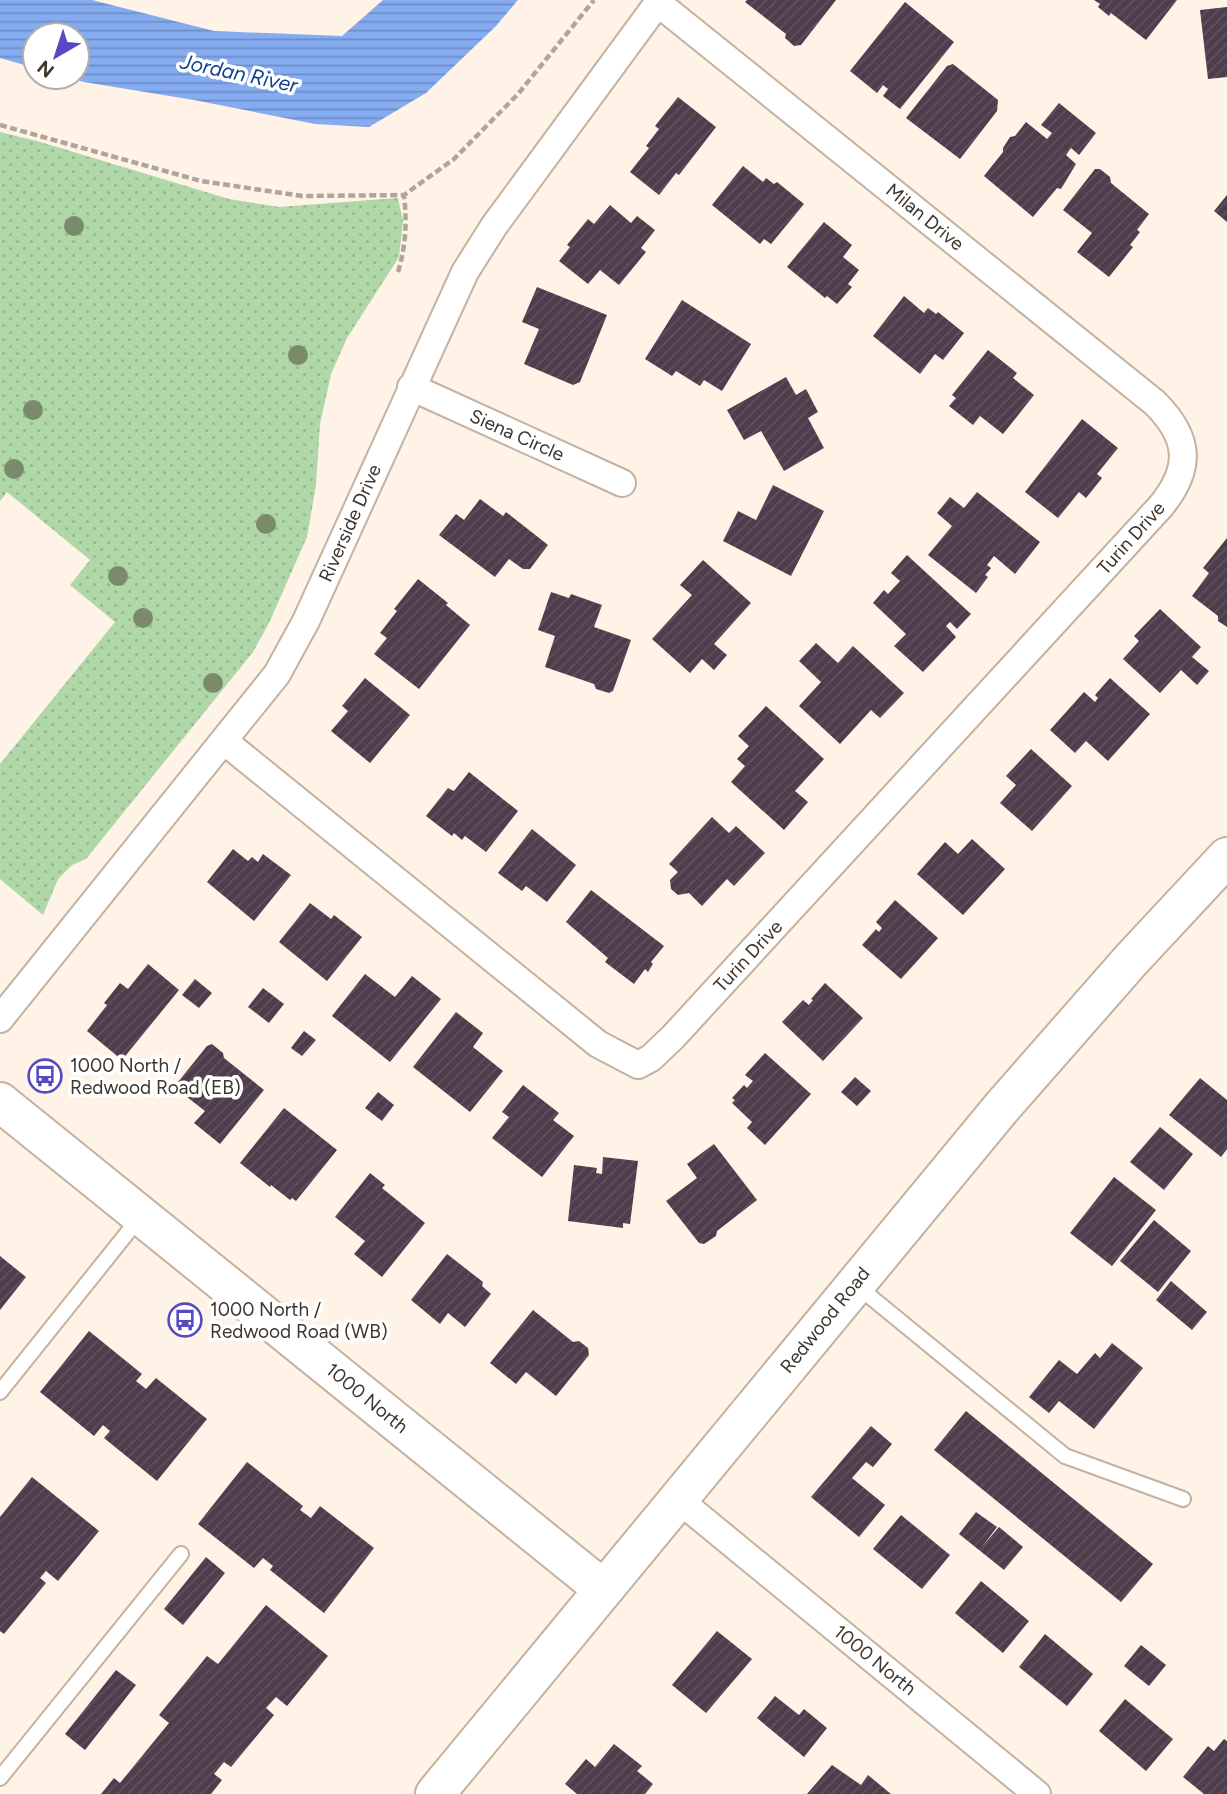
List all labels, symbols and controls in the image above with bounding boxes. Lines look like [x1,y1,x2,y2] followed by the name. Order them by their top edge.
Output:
[21,21,91,91] north arrow
[177,48,301,98] water label: Jordan River
[33,55,59,82] text: N
[881,179,969,255] street label: Milan Drive
[466,404,568,466] street label: Siena Circle
[314,461,386,585] street label: Riverside Drive
[1092,497,1170,579] street label: Turin Drive
[709,915,787,997] street label: Turin Drive
[70,1054,241,1099] place label: 1000 North / Redwood Road (EB)
[26,1057,64,1095] bus stop icon: 1000 North / Redwood Road (EB)
[775,1262,875,1378] street label: Redwood Road
[210,1298,388,1343] place label: 1000 North / Redwood Road (WB)
[166,1301,204,1339] bus stop icon: 1000 North / Redwood Road (WB)
[321,1358,413,1438] street label: 1000 North
[829,1620,921,1700] street label: 1000 North

